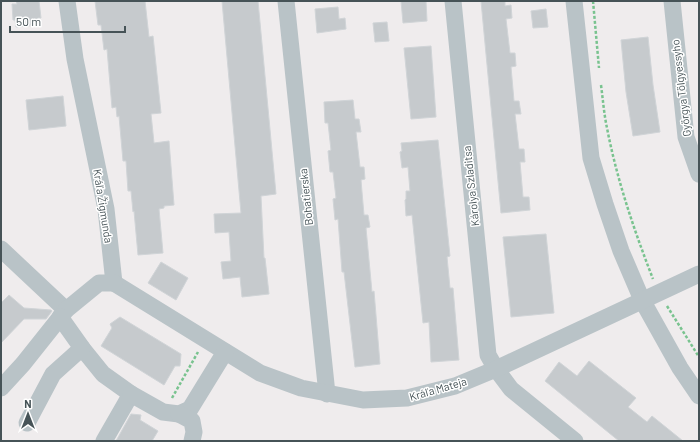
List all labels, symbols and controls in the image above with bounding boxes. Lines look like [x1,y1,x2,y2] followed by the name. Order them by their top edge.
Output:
[10,8,125,34] scale bar
[16,14,41,28] text: 50 m
[668,39,693,137] street label: Györgya Tölgyessyho
[460,145,481,227] street label: Károlya Szladitsa
[91,168,116,244] street label: Kráľa Žigmunda
[296,168,315,226] street label: Bohatierska
[408,374,468,403] street label: Kráľa Mateja
[8,394,48,434] north arrow
[24,397,32,410] text: N

